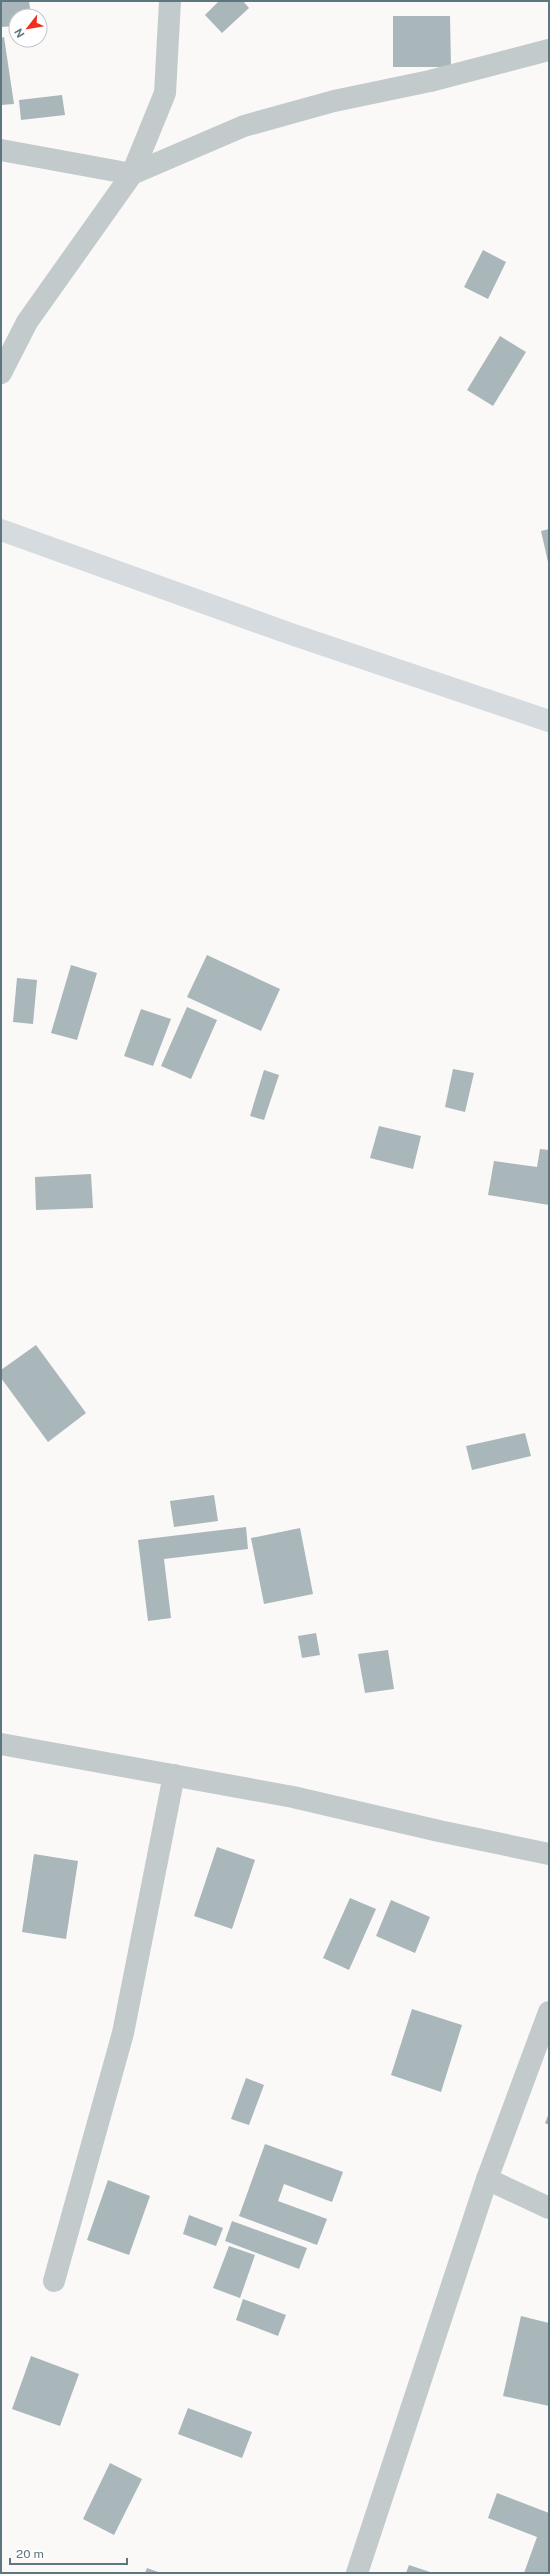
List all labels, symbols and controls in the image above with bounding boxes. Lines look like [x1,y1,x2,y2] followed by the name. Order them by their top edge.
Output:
[8,8,48,48] north arrow
[12,26,27,40] text: N
[10,2540,127,2566] scale bar
[16,2547,44,2561] text: 20 m

